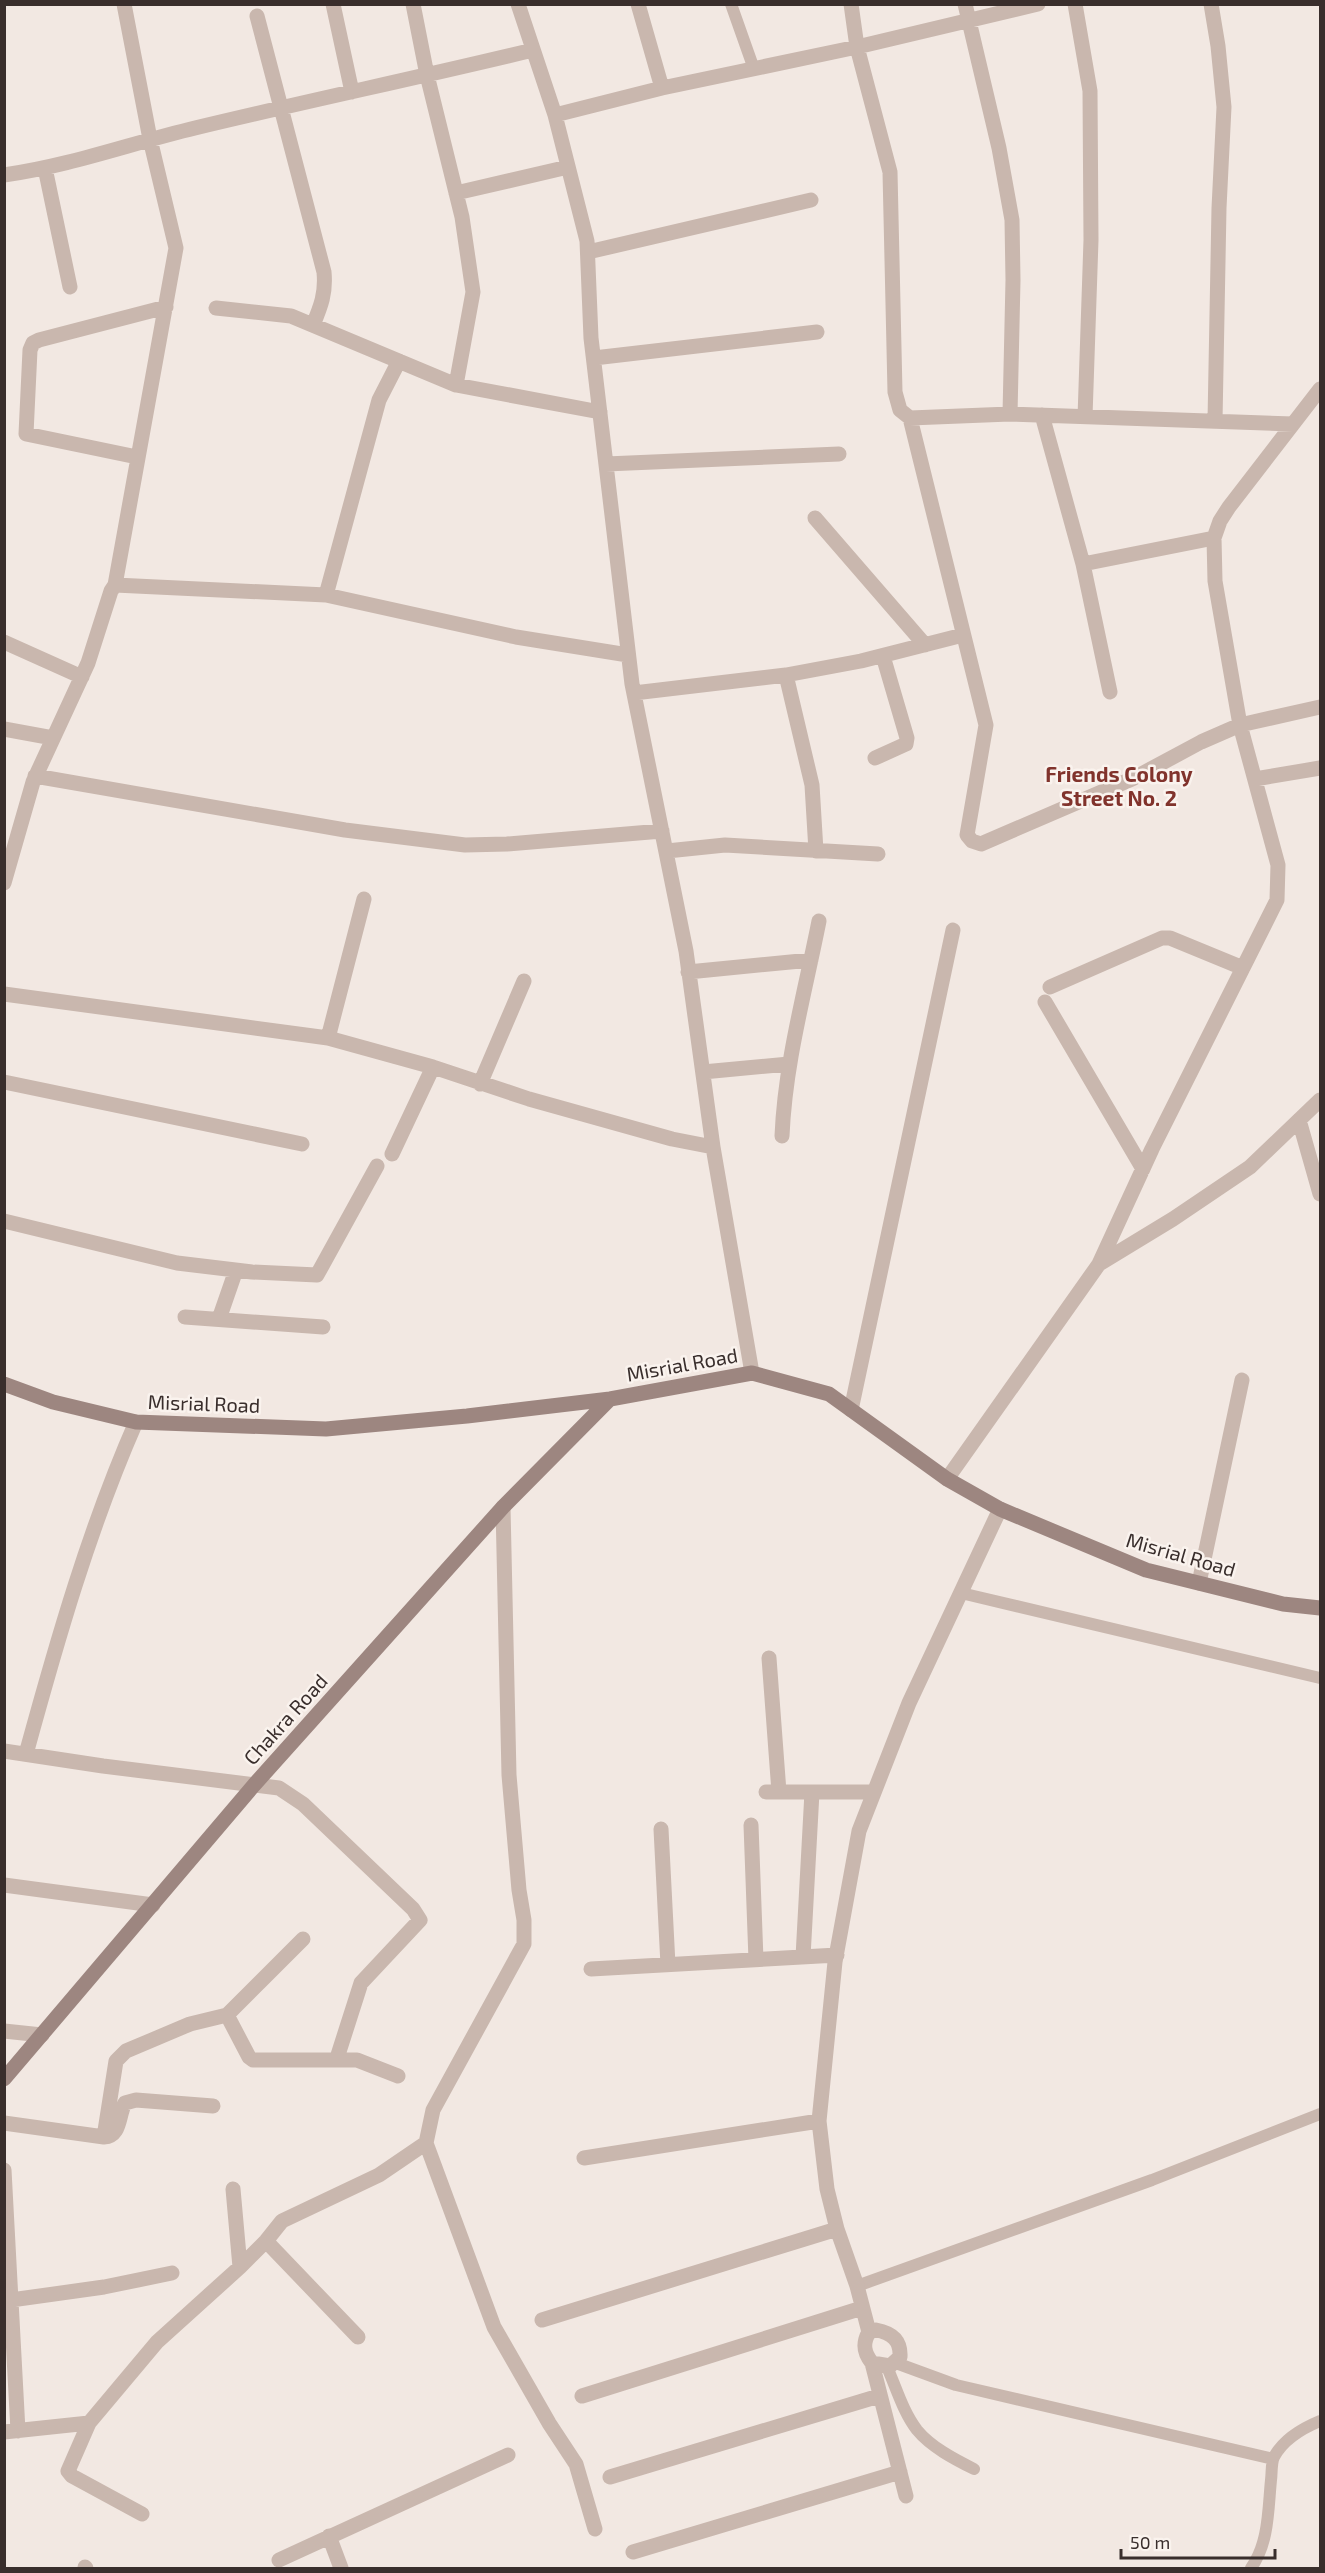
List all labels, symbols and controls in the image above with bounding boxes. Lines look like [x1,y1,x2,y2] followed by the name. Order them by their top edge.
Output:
[1045,761,1193,810] district label: Friends Colony Street No. 2
[624,1342,740,1386] street label: Misrial Road
[147,1389,261,1417] street label: Misrial Road
[1124,1527,1238,1581] street label: Misrial Road
[238,1669,332,1769] street label: Chakra Road
[1121,2522,1276,2560] scale bar
[1130,2531,1170,2553] text: 50 m

